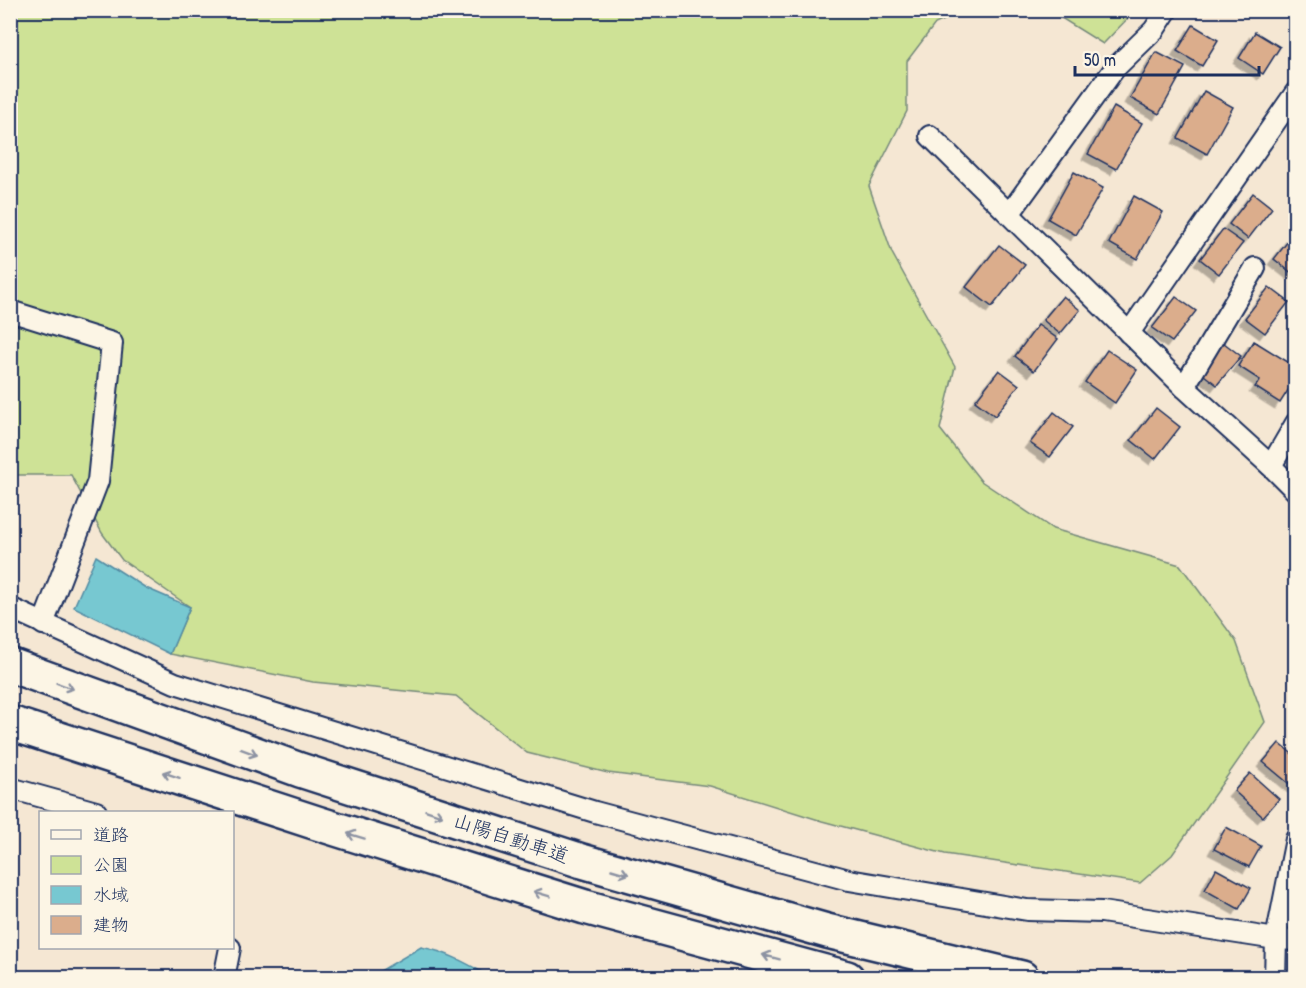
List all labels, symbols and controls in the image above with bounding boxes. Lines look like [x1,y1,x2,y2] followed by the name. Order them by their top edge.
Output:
[1075,39,1260,77] scale bar
[1084,47,1116,72] text: 50 m
[56,681,74,692] one-way arrow
[239,747,258,758] one-way arrow
[162,769,181,780] one-way arrow
[450,806,572,869] street label: 山陽自動車道
[424,809,443,820] one-way arrow
[39,811,234,949] legend
[93,822,129,847] text: 道路
[347,829,366,840] one-way arrow
[93,852,129,877] text: 公園
[610,867,629,878] one-way arrow
[93,882,129,907] text: 水域
[533,887,552,898] one-way arrow
[93,912,129,937] text: 建物
[761,951,780,962] one-way arrow

